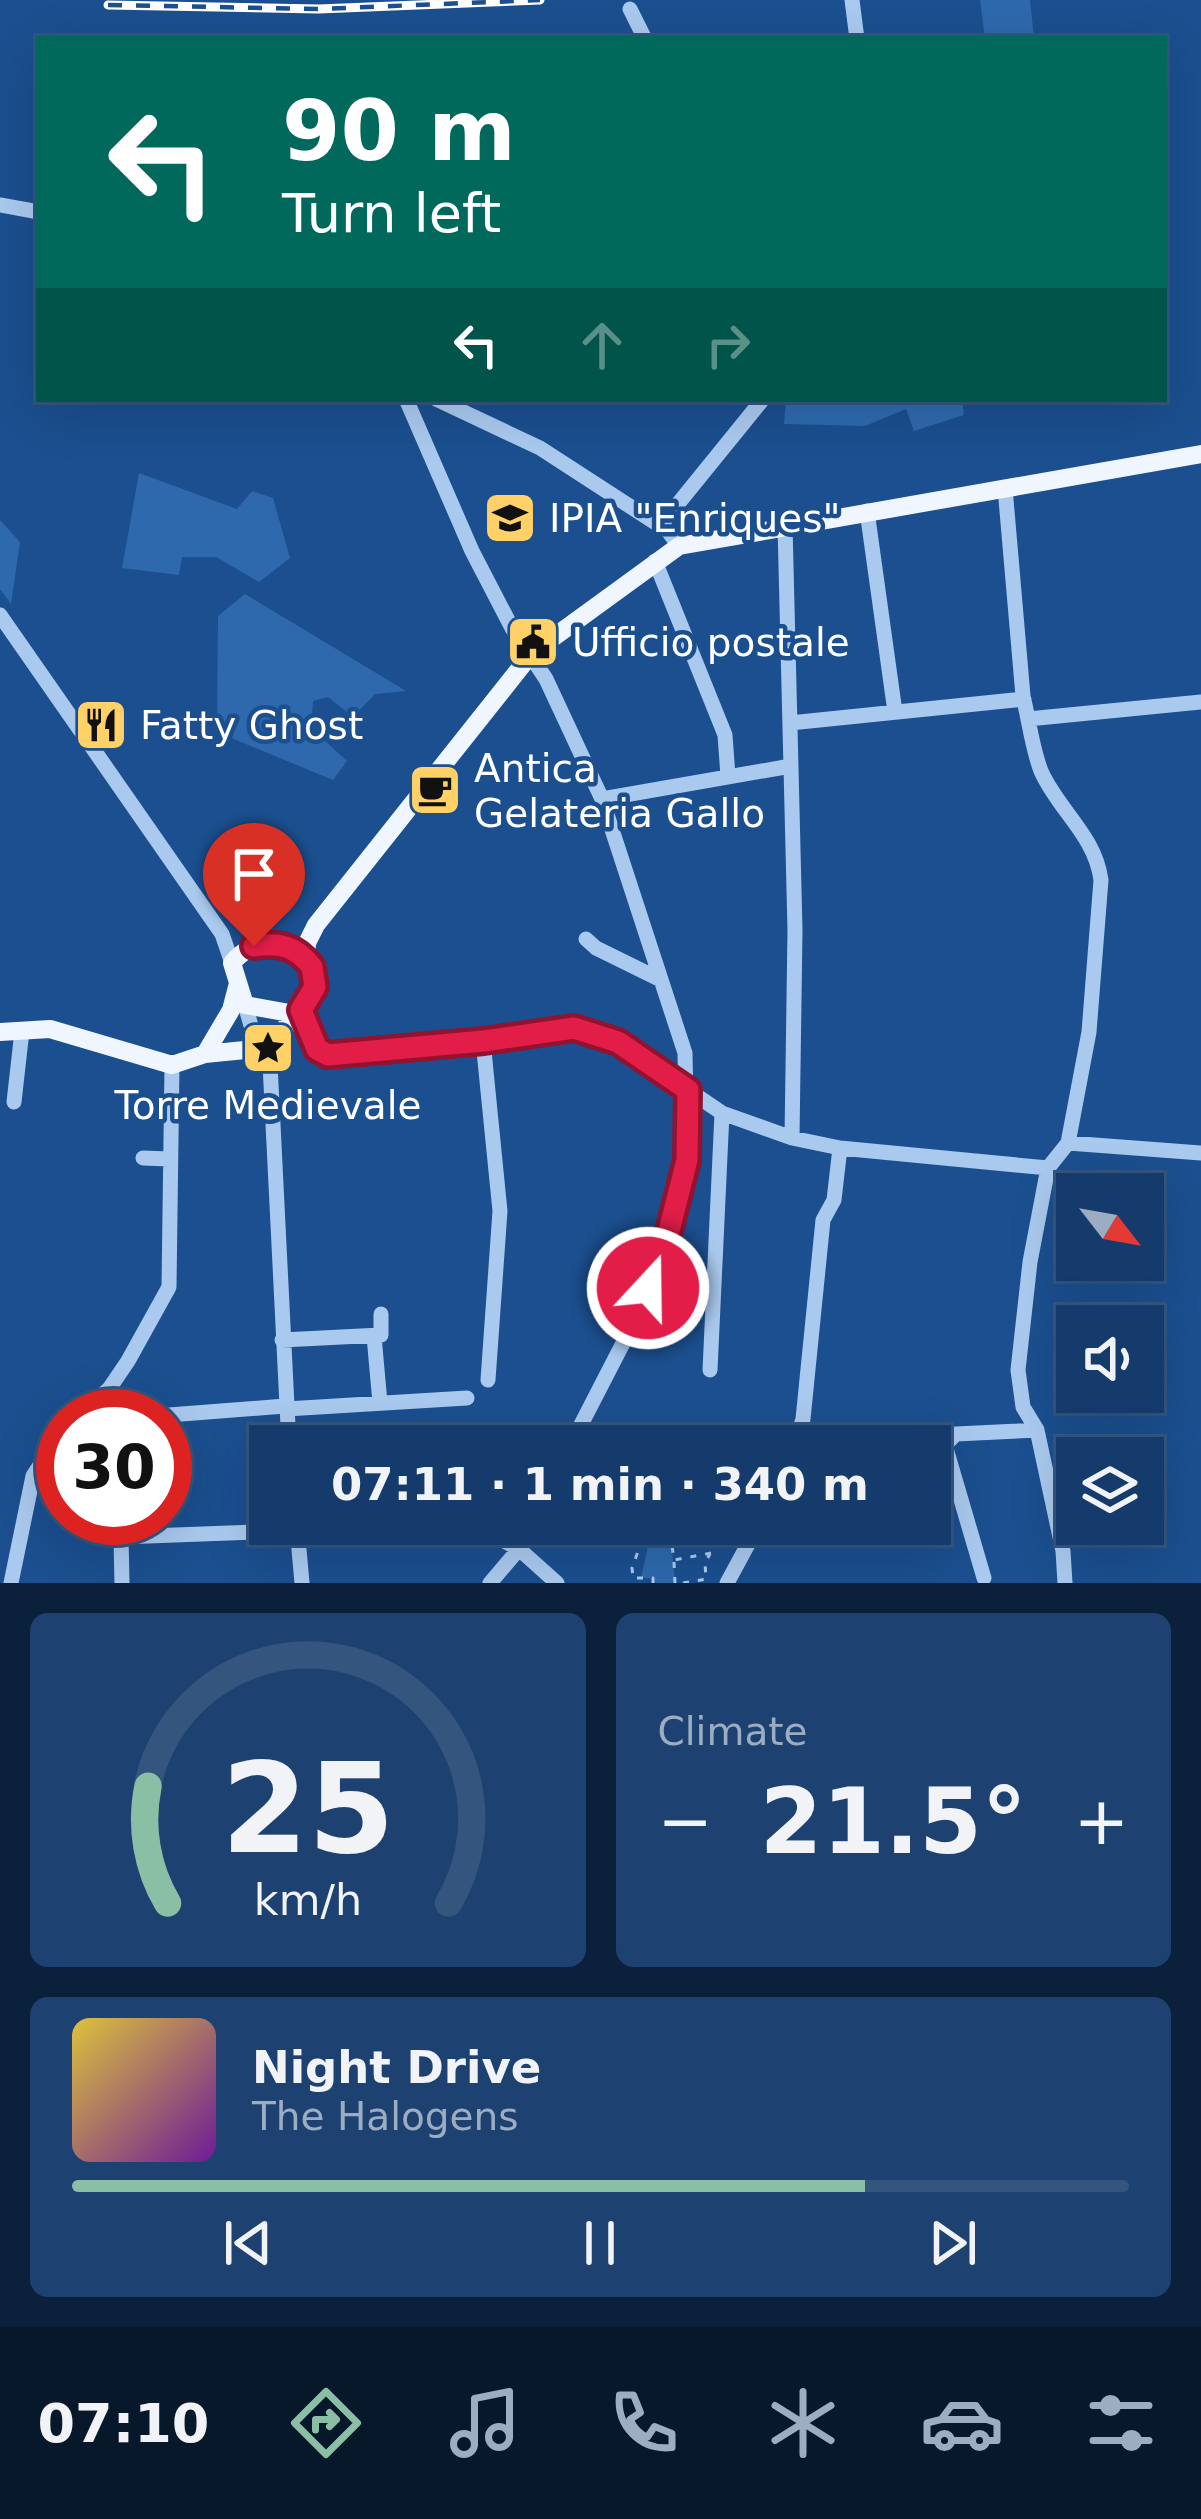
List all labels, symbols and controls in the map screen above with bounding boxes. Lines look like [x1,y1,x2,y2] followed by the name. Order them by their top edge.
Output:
[282,82,516,180] text: 90 m
[84,84,240,240] icon: left
[282,182,501,245] text: Turn left
[443,312,509,378] icon: left
[569,312,635,378] icon: ahead
[695,312,761,378] icon: right
[482,490,538,546] school or university icon: IPIA "Enriques"
[549,496,841,541] place label: IPIA "Enriques"
[505,614,561,670] public building icon: Ufficio postale
[572,620,850,665] place label: Ufficio postale
[73,697,129,753] restaurant icon: Fatty Ghost
[140,703,363,748] place label: Fatty Ghost
[474,746,765,836] place label: Antica Gelateria Gallo
[407,762,463,818] cafe icon: Antica Gelateria Gallo
[203,823,305,946] pin
[221,841,287,907] icon: arrive
[240,1020,296,1076] place icon: Torre Medievale
[113,1083,422,1128] place label: Torre Medievale
[1056,1173,1164,1281] north arrow
[1056,1173,1164,1545] map controls
[585,1225,711,1351] position arrow
[1056,1305,1164,1413] button: sound
[36,1389,192,1545] speed limit sign: 30
[1056,1437,1164,1545] button: layers
[331,1458,869,1511] text: 07:11 · 1 min · 340 m
[658,1709,808,1754] text: Climate
[221,1736,395,1881] text: 25
[760,1769,1027,1874] text: 21.5°
[658,1783,713,1860] text: −
[1074,1783,1129,1860] text: +
[254,1875,362,1925] text: km/h
[252,2041,541,2094] text: Night Drive
[252,2094,519,2139] text: The Halogens
[215,2210,281,2276] icon: previous
[567,2210,633,2276] icon: pause
[920,2210,986,2276] icon: next
[284,2381,368,2465] icon: directions
[443,2381,527,2465] icon: music
[602,2381,686,2465] icon: phone
[761,2381,845,2465] icon: climate
[920,2381,1004,2465] icon: car
[1079,2381,1163,2465] icon: filters
[38,2392,209,2455] text: 07:10

